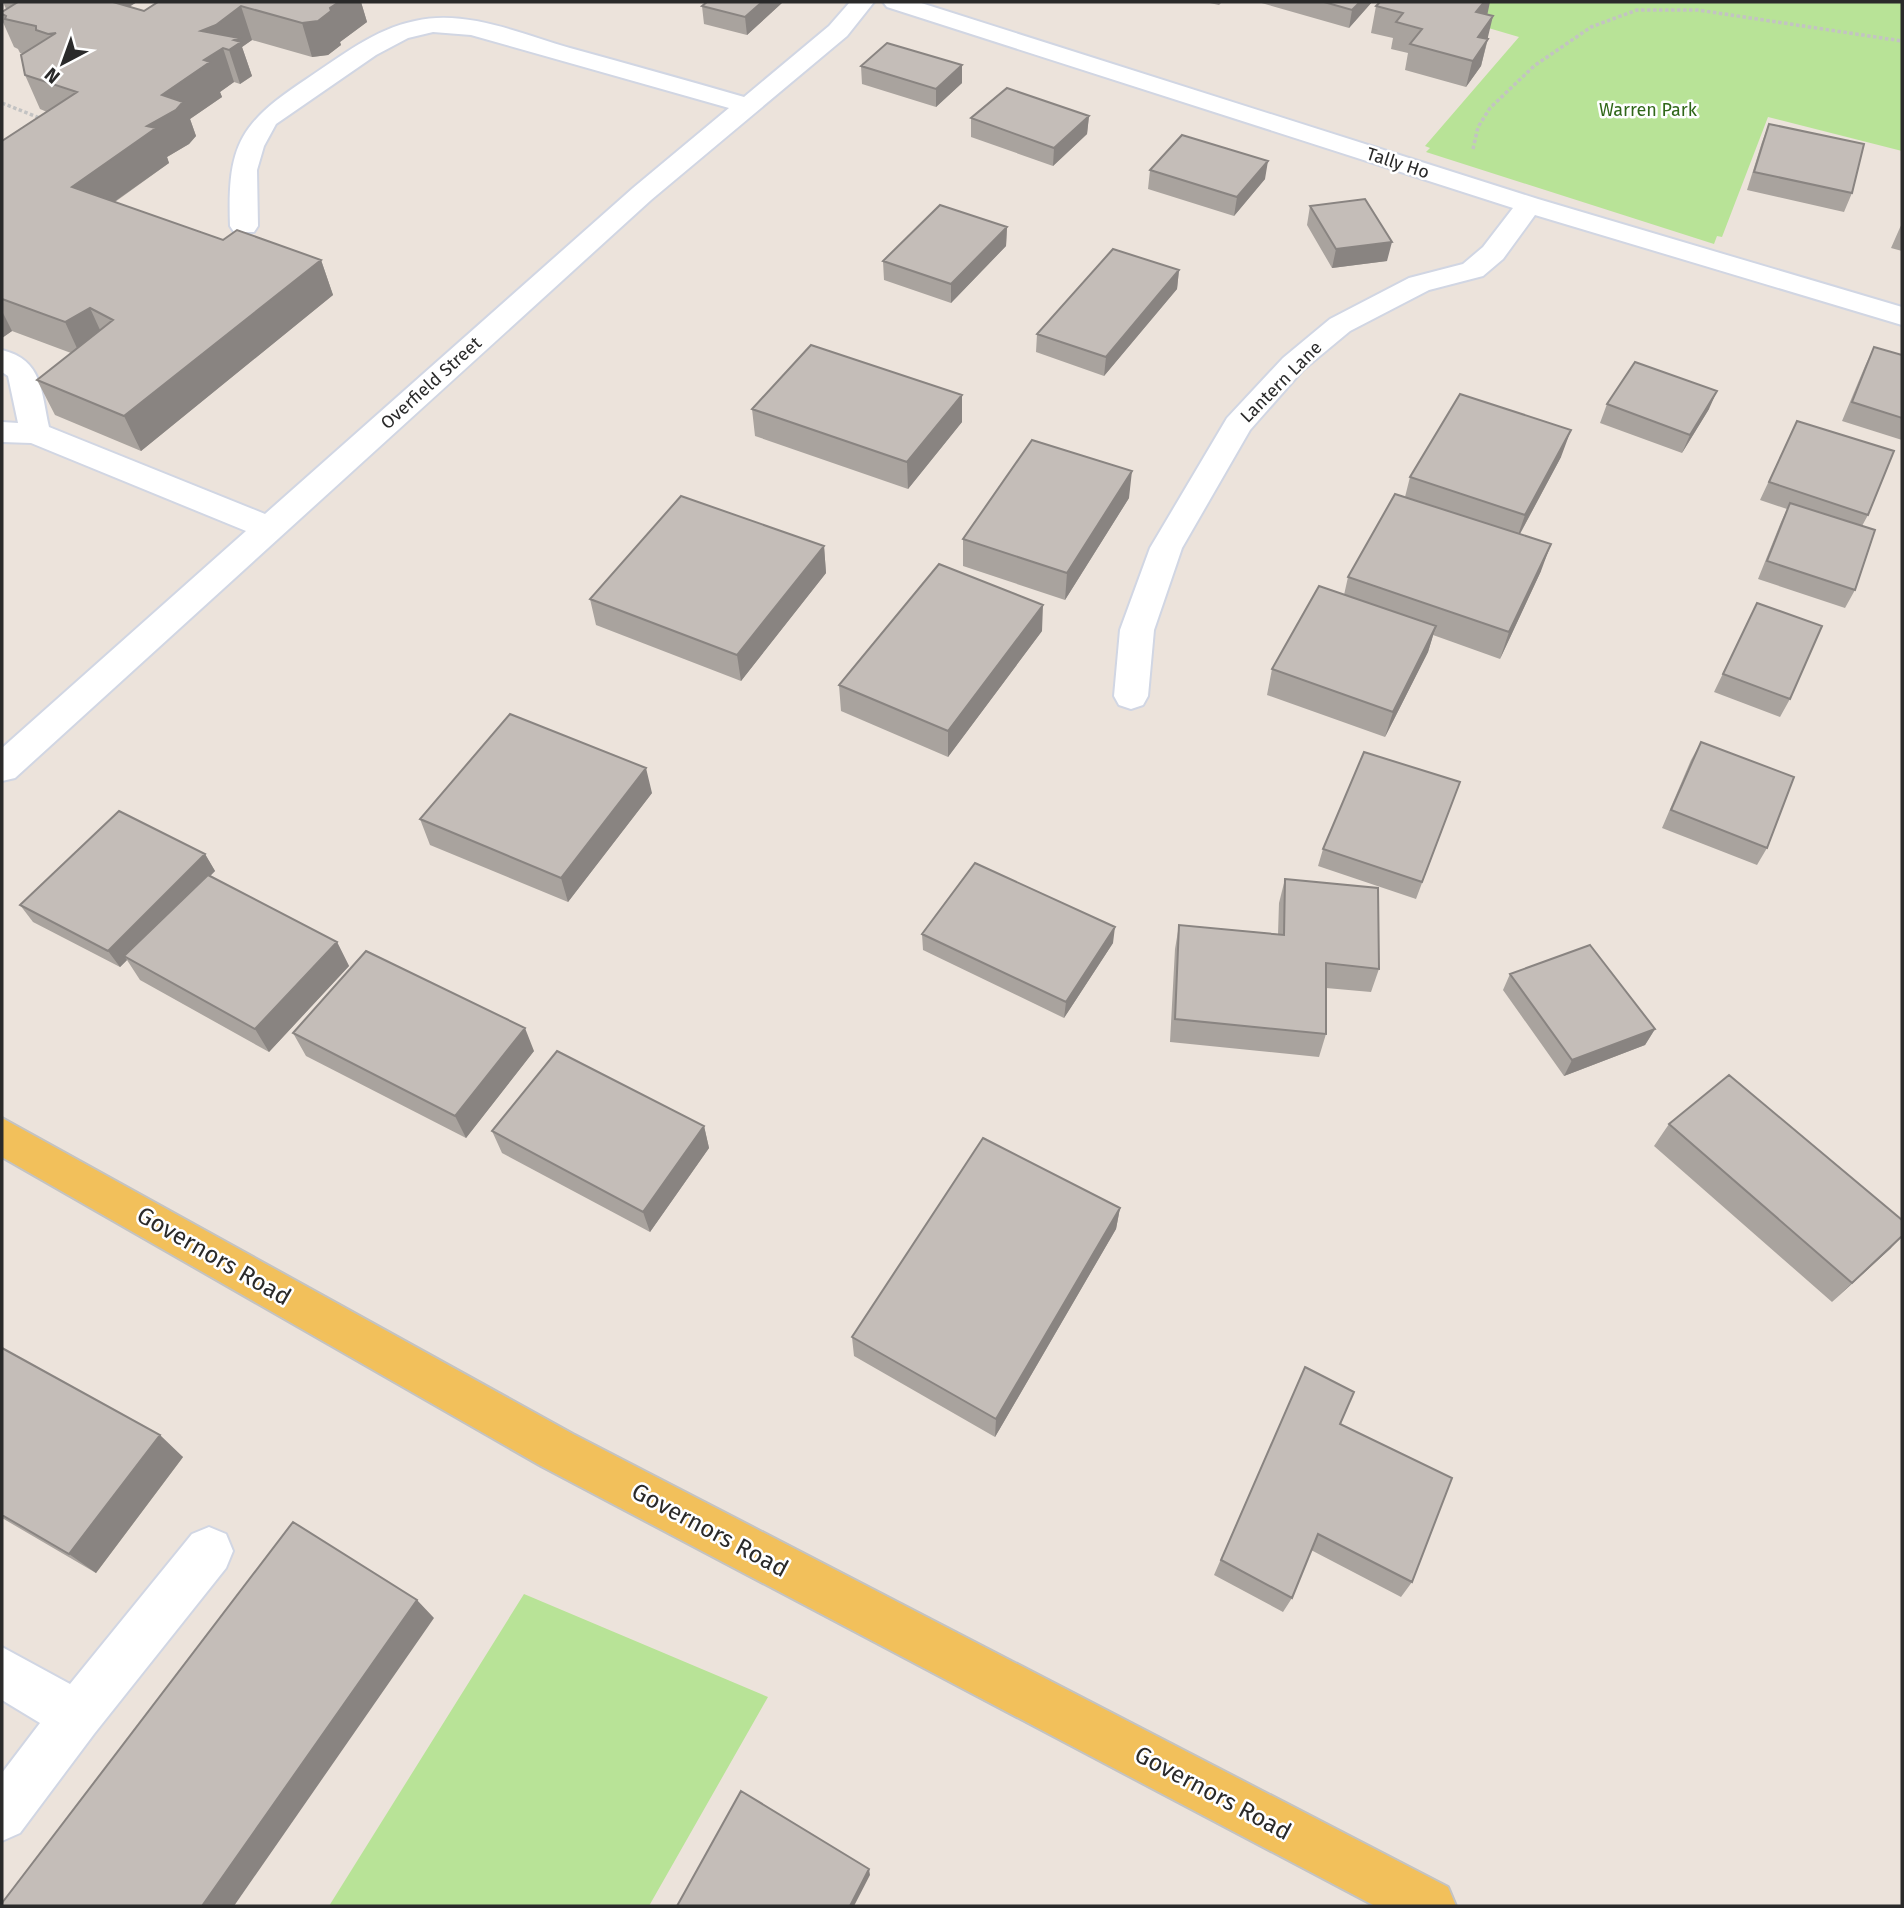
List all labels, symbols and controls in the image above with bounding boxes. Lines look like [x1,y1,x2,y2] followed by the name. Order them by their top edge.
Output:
[28,28,98,98] north arrow
[40,63,64,88] text: N
[1599,99,1698,121] park label: Warren Park
[1364,143,1432,183] street label: Tally Ho
[376,332,486,434] street label: Overfield Street
[1236,337,1326,427] street label: Lantern Lane
[132,1201,296,1311] street label: Governors Road
[627,1477,793,1583] street label: Governors Road
[1130,1740,1296,1846] street label: Governors Road

